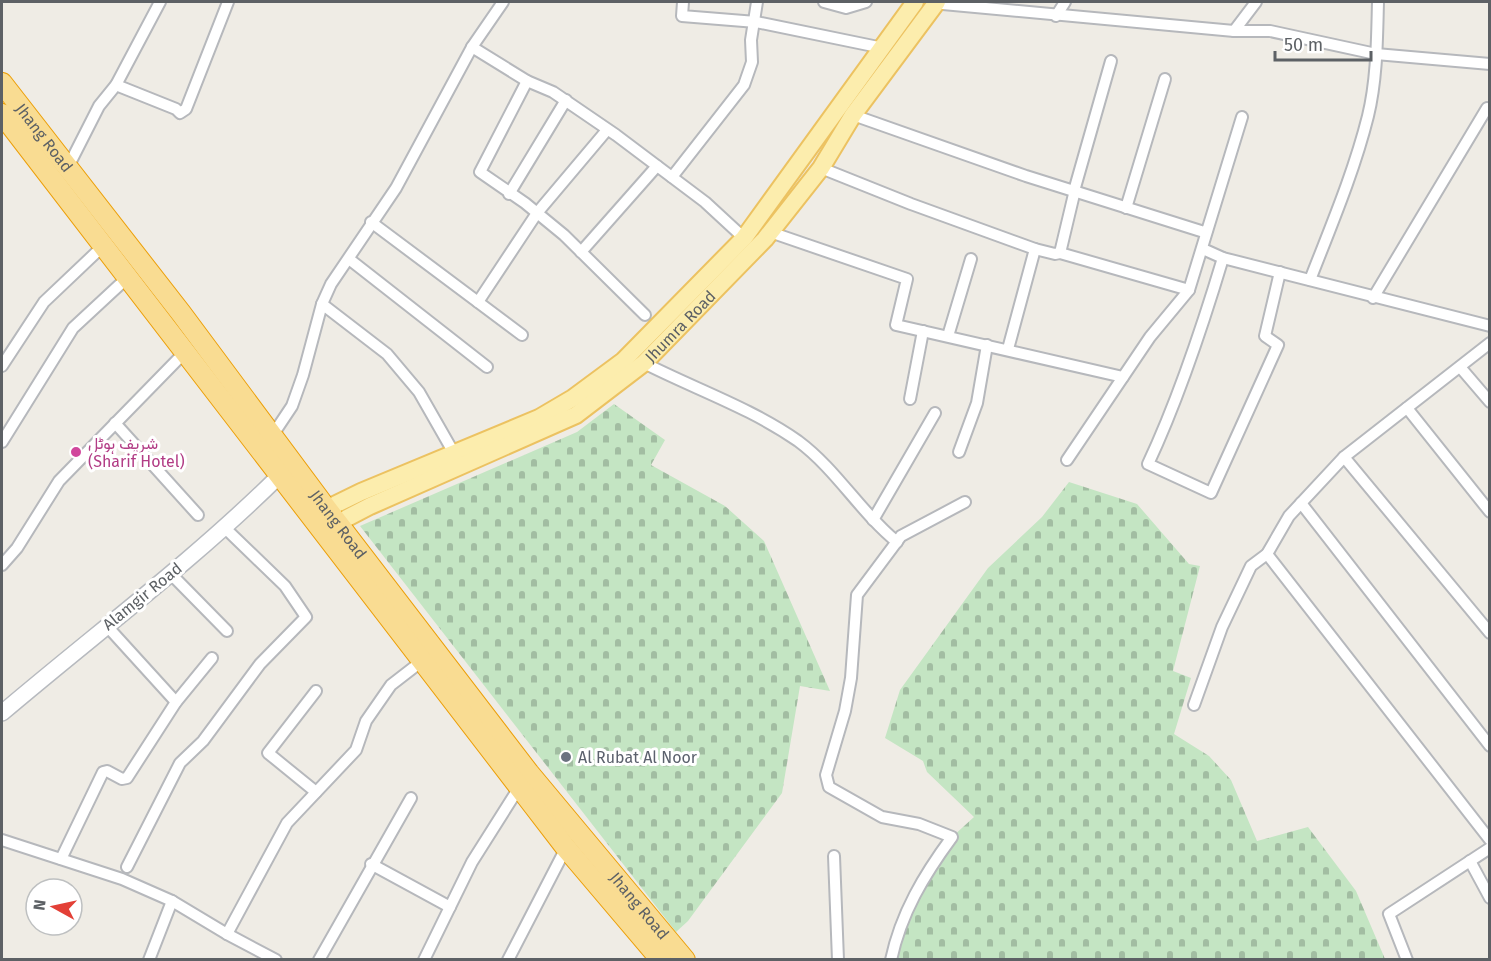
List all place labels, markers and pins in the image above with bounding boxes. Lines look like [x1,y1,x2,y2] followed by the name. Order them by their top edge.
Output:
[88,434,185,471] place label: شریف ہوٹل (Sharif Hotel)
[69,445,83,459] marker: شریف ہوٹل (Sharif Hotel)
[578,748,698,767] place label: Al Rubat Al Noor
[559,750,573,764] marker: Al Rubat Al Noor

